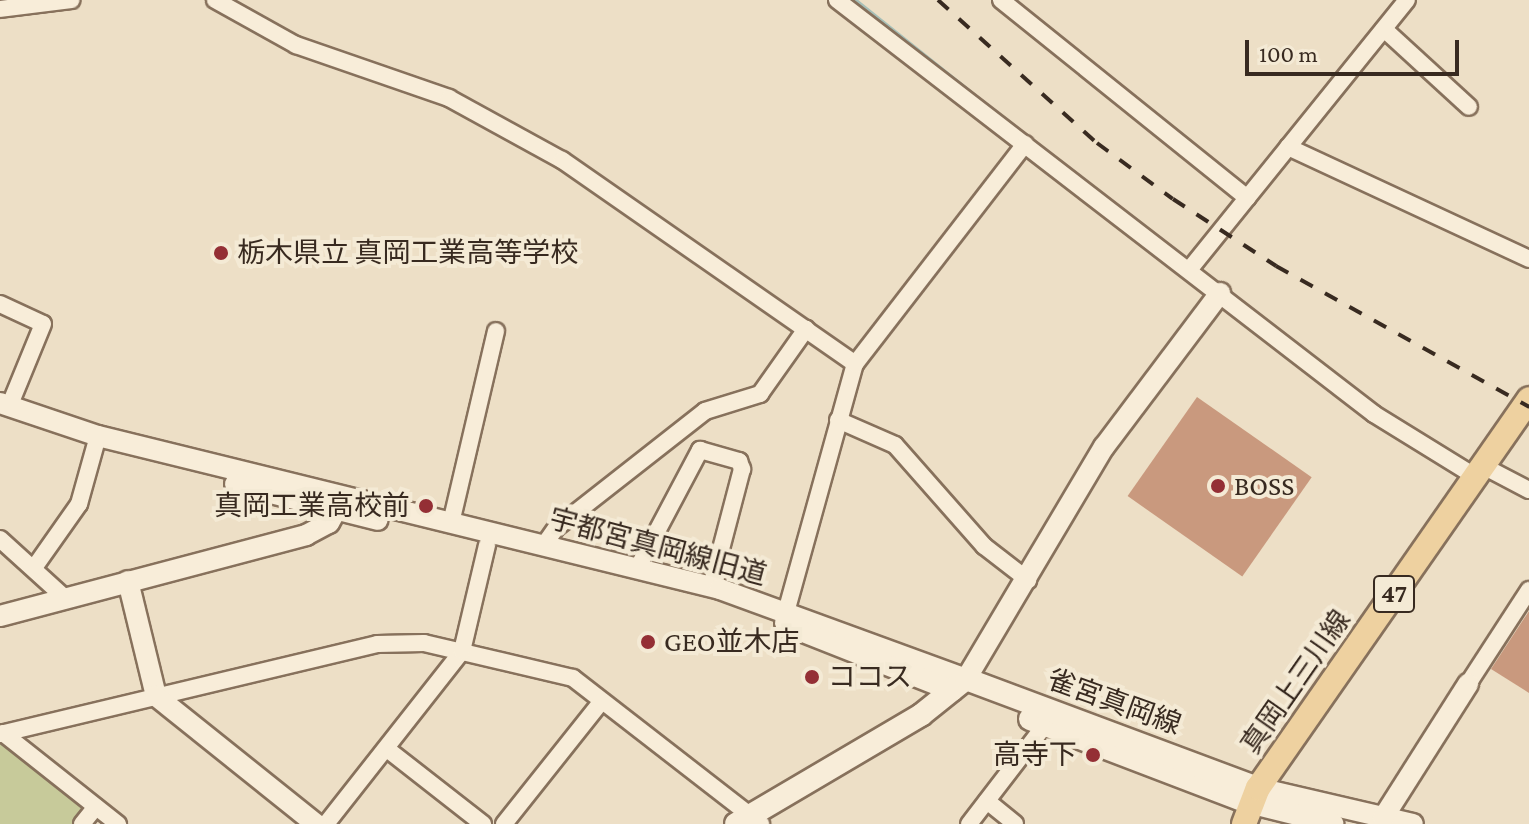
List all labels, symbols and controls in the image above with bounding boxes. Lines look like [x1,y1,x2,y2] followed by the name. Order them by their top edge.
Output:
[1249,24,1463,74] scale bar
[1259,40,1318,67] text: 100 m
[237,236,578,270] place label: 栃木県立 真岡工業高等学校
[212,244,230,262] marker: 栃木県立 真岡工業高等学校
[1234,469,1294,503] place label: BOSS
[1209,477,1227,495] marker: BOSS
[214,489,410,523] place label: 真岡工業高校前
[417,497,435,515] marker: 真岡工業高校前
[545,502,771,592] street label: 宇都宮真岡線旧道
[1372,572,1416,616] road number: 47
[1234,604,1358,760] street label: 真岡上三川線
[664,625,800,659] place label: GEO並木店
[639,633,657,651] marker: GEO並木店
[828,660,912,694] place label: ココス
[1042,662,1186,742] street label: 雀宮真岡線
[803,668,821,686] marker: ココス
[993,738,1077,772] place label: 高寺下
[1084,746,1102,764] marker: 高寺下

